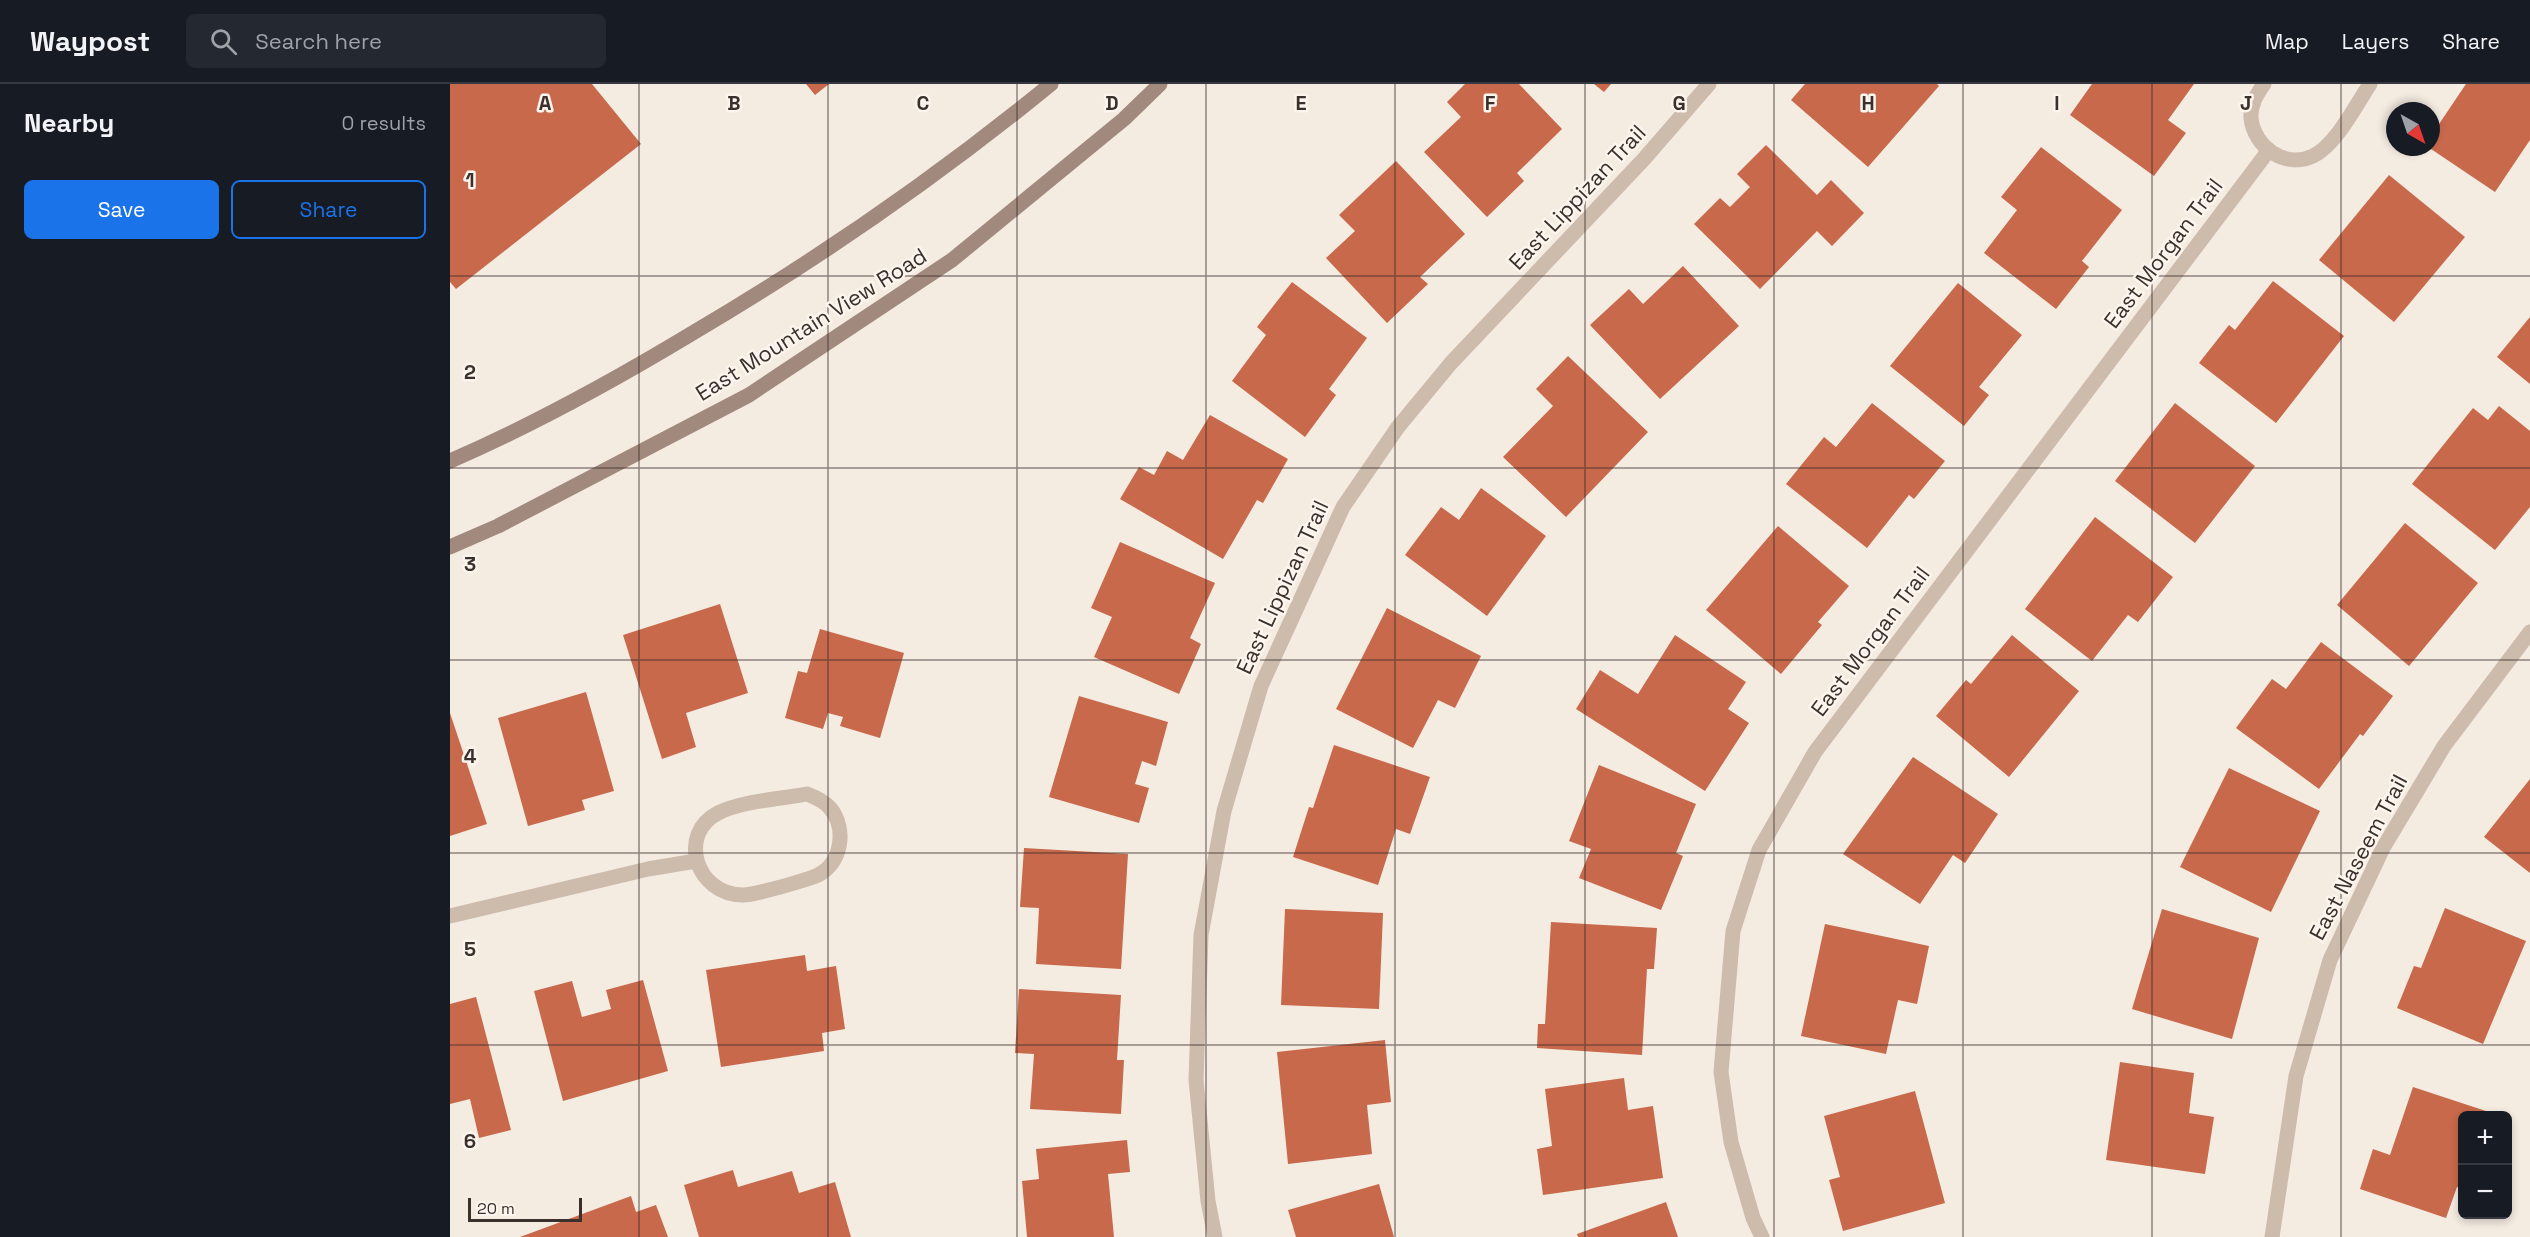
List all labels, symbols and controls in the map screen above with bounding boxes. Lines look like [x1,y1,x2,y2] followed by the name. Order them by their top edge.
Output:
[186,14,606,68] search box
[30,23,150,59] text: Waypost
[207,25,240,58] icon: search
[255,27,382,55] text: Search here
[2265,28,2309,55] text: Map
[2342,28,2409,55] text: Layers
[2442,28,2500,55] text: Share
[539,90,552,116] text: A
[727,90,741,116] text: B
[917,90,930,116] text: C
[1105,90,1119,116] text: D
[1295,90,1307,116] text: E
[1485,90,1496,116] text: F
[1672,90,1686,116] text: G
[1861,90,1875,116] text: H
[2054,90,2060,116] text: I
[2240,90,2252,116] text: J
[2386,102,2440,156] north arrow
[24,106,114,140] text: Nearby
[342,110,426,136] text: 0 results
[1503,119,1651,275] street label: East Lippizan Trail
[465,167,475,193] text: 1
[2097,172,2229,334] street label: East Morgan Trail
[24,180,219,239] button: Save
[231,180,426,239] button: Share
[690,241,932,407] street label: East Mountain View Road
[464,359,476,385] text: 2
[1229,496,1335,678] street label: East Lippizan Trail
[464,551,476,577] text: 3
[1804,560,1936,722] street label: East Morgan Trail
[464,743,477,769] text: 4
[2303,769,2413,945] street label: East Naseem Trail
[464,936,476,962] text: 5
[2458,1111,2512,1219] map controls
[2458,1111,2512,1165] button: +
[464,1128,476,1154] text: 6
[2458,1165,2512,1219] button: −
[468,1195,582,1222] scale bar
[477,1198,515,1219] text: 20 m

